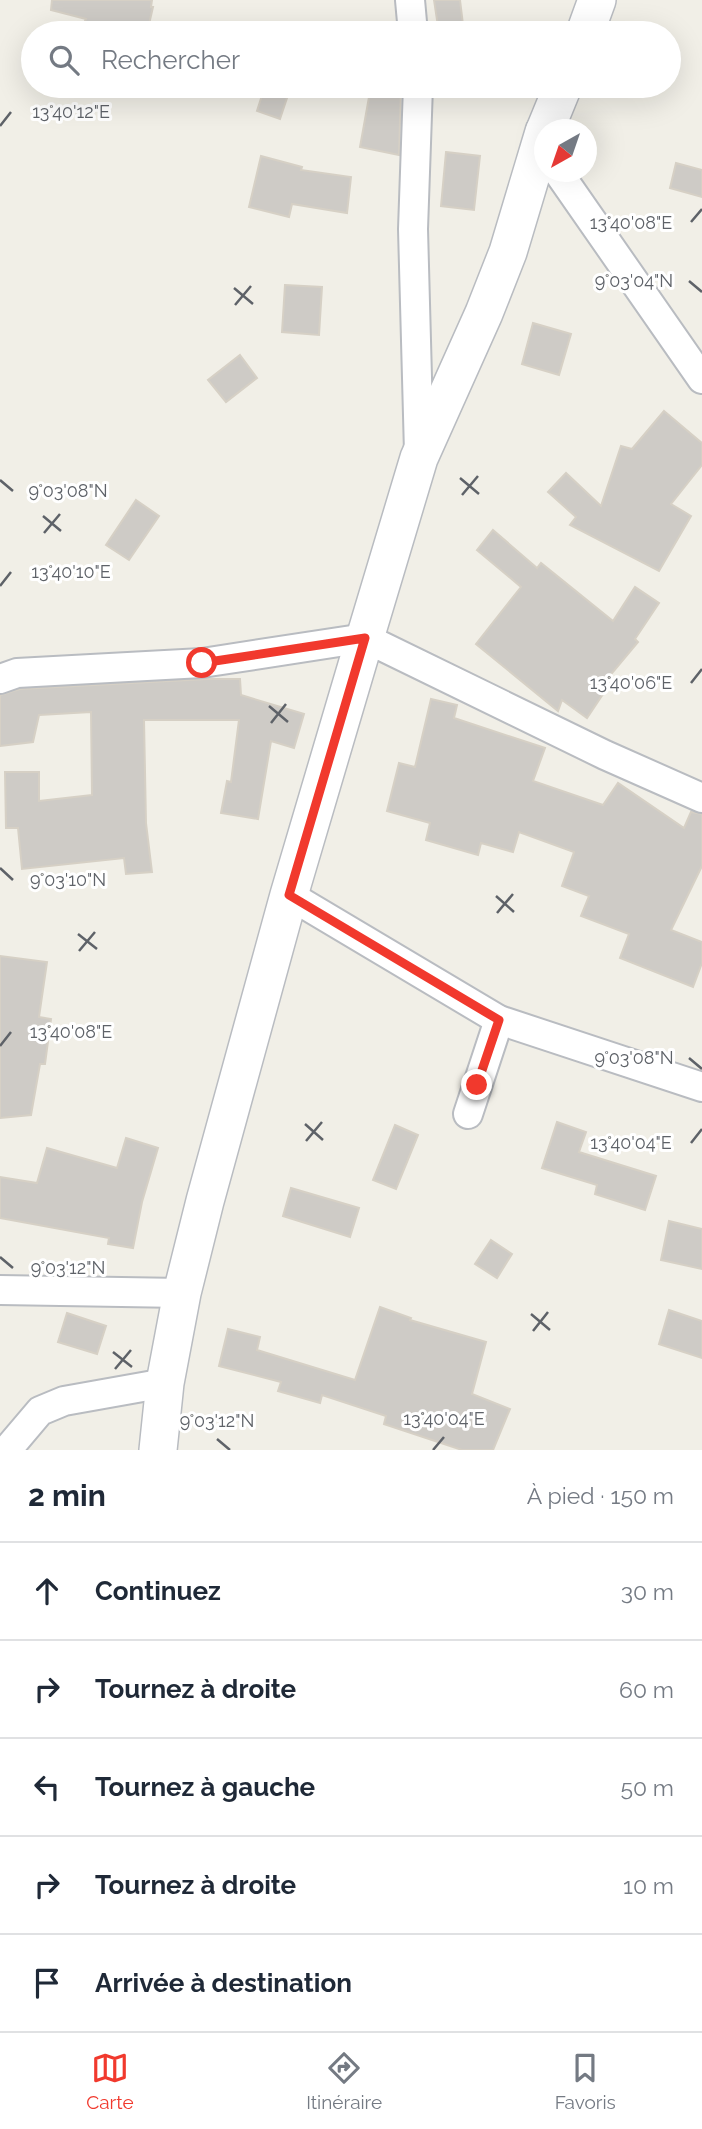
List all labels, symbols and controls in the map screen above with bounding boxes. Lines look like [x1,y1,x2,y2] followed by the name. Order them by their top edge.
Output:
[21,21,681,98] search box
[45,41,83,79] icon: search
[101,45,240,75] text: Rechercher
[32,101,110,122] text: 13°40'12"E
[534,119,597,182] north arrow
[590,212,672,233] text: 13°40'08"E
[595,270,673,291] text: 9°03'04"N
[28,480,108,501] text: 9°03'08"N
[31,561,111,582] text: 13°40'10"E
[186,647,217,678] route start
[590,672,672,693] text: 13°40'06"E
[30,869,106,890] text: 9°03'10"N
[30,1021,112,1042] text: 13°40'08"E
[594,1047,674,1068] text: 9°03'08"N
[461,1069,492,1100] route end
[590,1132,672,1153] text: 13°40'04"E
[31,1257,105,1278] text: 9°03'12"N
[403,1408,485,1429] text: 13°40'04"E
[180,1410,254,1431] text: 9°03'12"N
[28,1478,106,1513] text: 2 min
[527,1482,674,1509] text: À pied · 150 m
[28,1572,66,1610] icon: ahead
[95,1576,221,1606] text: Continuez
[621,1578,674,1605] text: 30 m
[28,1670,66,1708] icon: right
[95,1674,296,1704] text: Tournez à droite
[619,1676,674,1703] text: 60 m
[28,1768,66,1806] icon: left
[95,1772,315,1802] text: Tournez à gauche
[620,1774,674,1801] text: 50 m
[28,1866,66,1904] icon: right
[95,1870,296,1900] text: Tournez à droite
[623,1872,674,1899] text: 10 m
[28,1964,66,2002] icon: arrive
[95,1968,352,1998] text: Arrivée à destination
[86,2049,134,2113] tab: Carte
[306,2049,382,2113] tab: Itinéraire
[555,2049,616,2113] tab: Favoris

